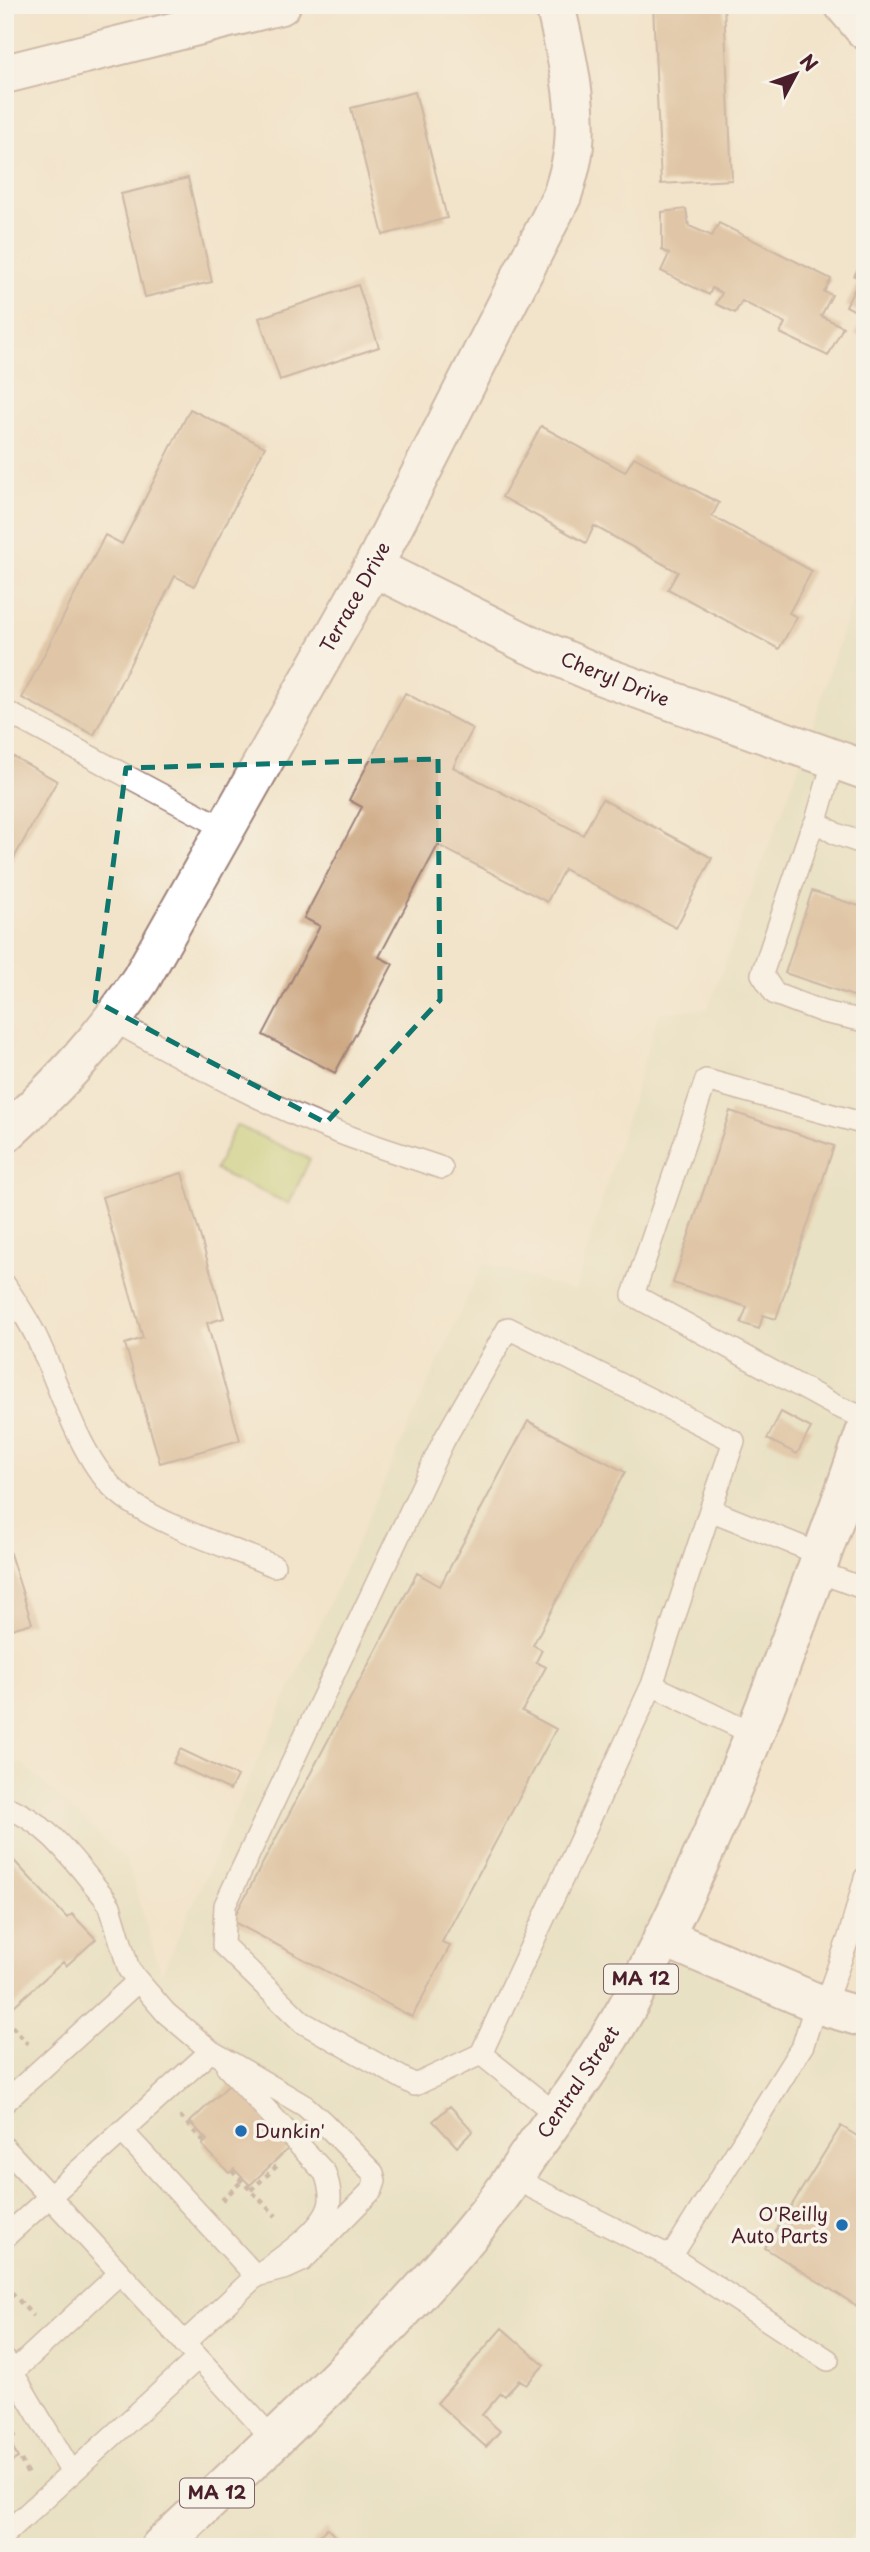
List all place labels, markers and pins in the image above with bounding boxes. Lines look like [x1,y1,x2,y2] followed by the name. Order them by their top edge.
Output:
[255,2116,325,2144] place label: Dunkin'
[233,2123,249,2139] marker: Dunkin'
[731,2199,828,2249] place label: O'Reilly Auto Parts
[834,2217,850,2233] marker: O'Reilly Auto Parts

